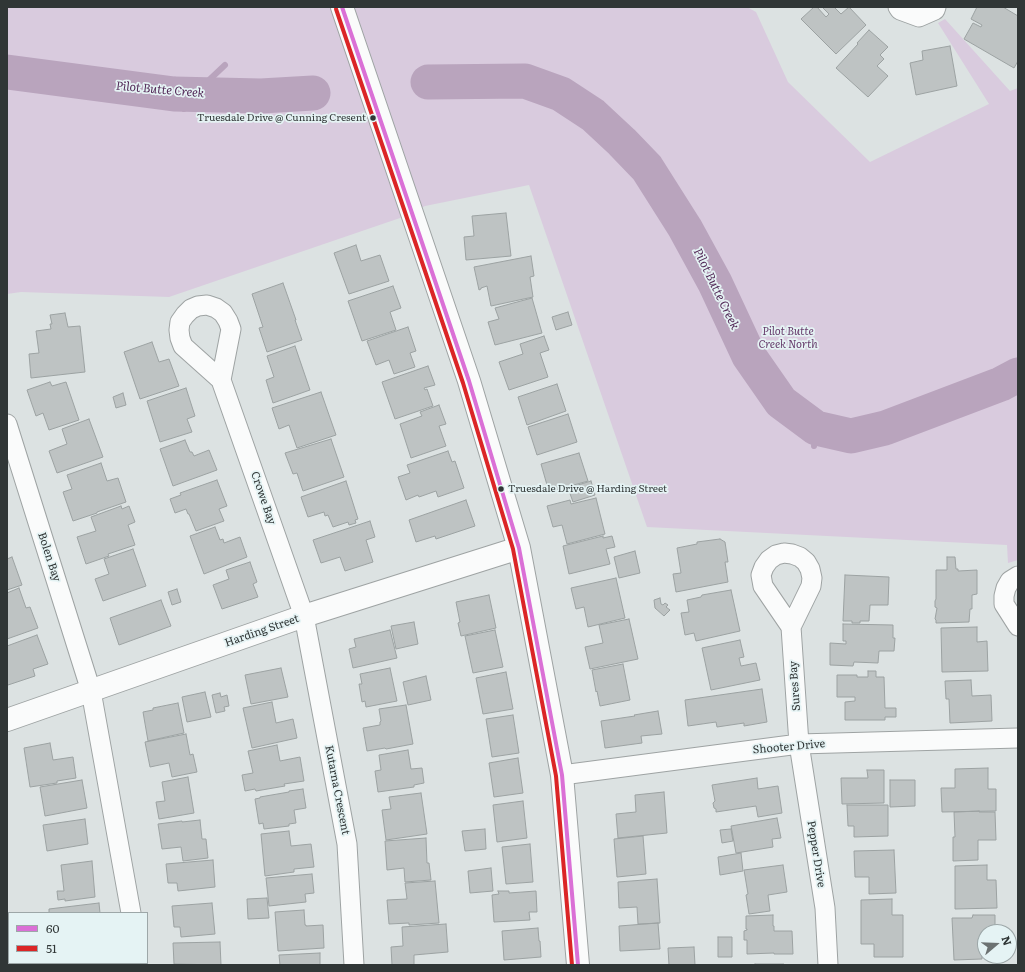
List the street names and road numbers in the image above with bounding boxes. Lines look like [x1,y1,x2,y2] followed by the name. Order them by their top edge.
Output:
[248,470,278,526] street label: Crowe Bay
[35,531,63,583] street label: Bolen Bay
[223,612,301,650] street label: Harding Street
[787,661,803,711] street label: Sures Bay
[752,737,826,757] street label: Shooter Drive
[322,744,352,836] street label: Kutarna Crescent
[804,820,828,888] street label: Pepper Drive

